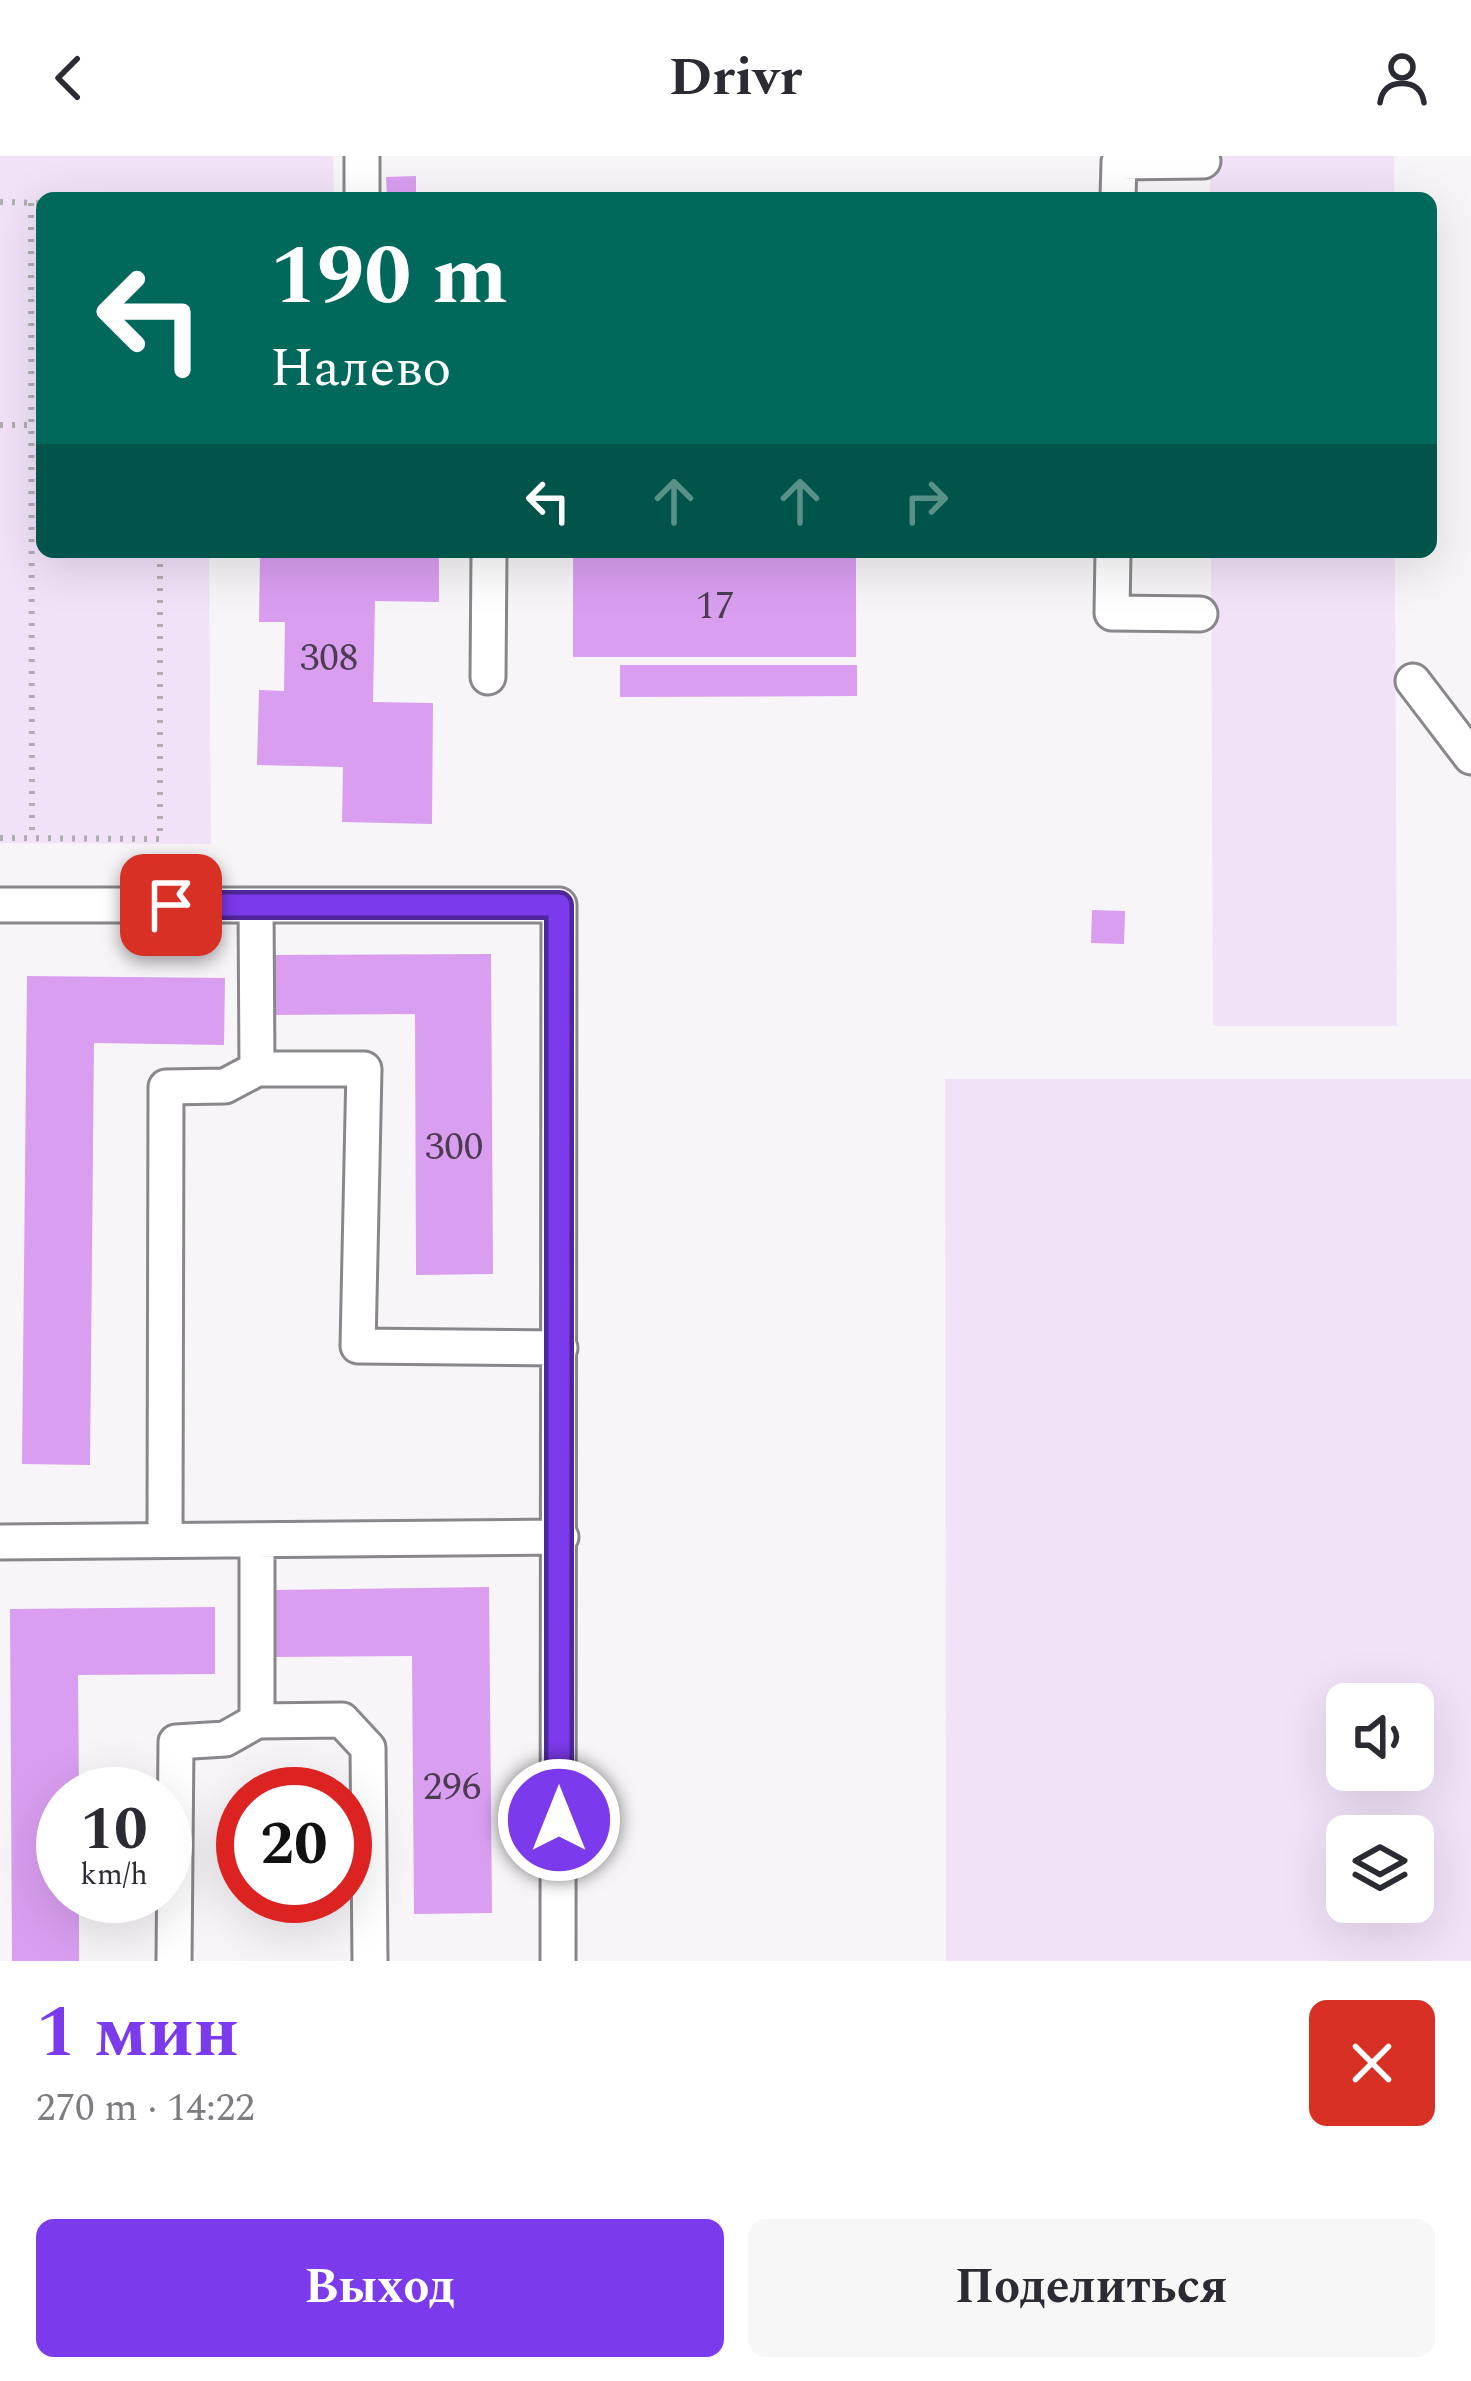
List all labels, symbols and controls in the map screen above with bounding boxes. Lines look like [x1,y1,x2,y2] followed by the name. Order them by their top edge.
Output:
[669,37,802,119] text: Drivr
[36,45,102,111] icon: back
[1369,45,1435,111] icon: person
[270,213,508,341] text: 190 m
[72,240,228,396] icon: left
[270,328,451,410] text: Налево
[515,468,581,534] icon: left
[641,468,707,534] icon: ahead
[767,468,833,534] icon: ahead
[893,468,959,534] icon: right
[695,577,735,636] house number: 17
[300,629,358,688] house number: 308
[120,854,222,956] pin
[138,872,204,938] icon: arrive
[425,1118,483,1177] house number: 300
[1326,1683,1434,1923] map controls
[1326,1683,1434,1791] button: sound
[496,1757,622,1883] position arrow
[423,1758,481,1817] house number: 296
[216,1767,372,1923] speed limit sign: 20
[80,1784,148,1876] text: 10
[1326,1815,1434,1923] button: layers
[80,1852,148,1898] text: km/h
[36,1979,239,2088] text: 1 мин
[1309,2000,1435,2126] button: close
[36,2079,255,2138] text: 270 m · 14:22
[36,2219,724,2357] button: Выход
[748,2219,1435,2357] button: Поделиться

